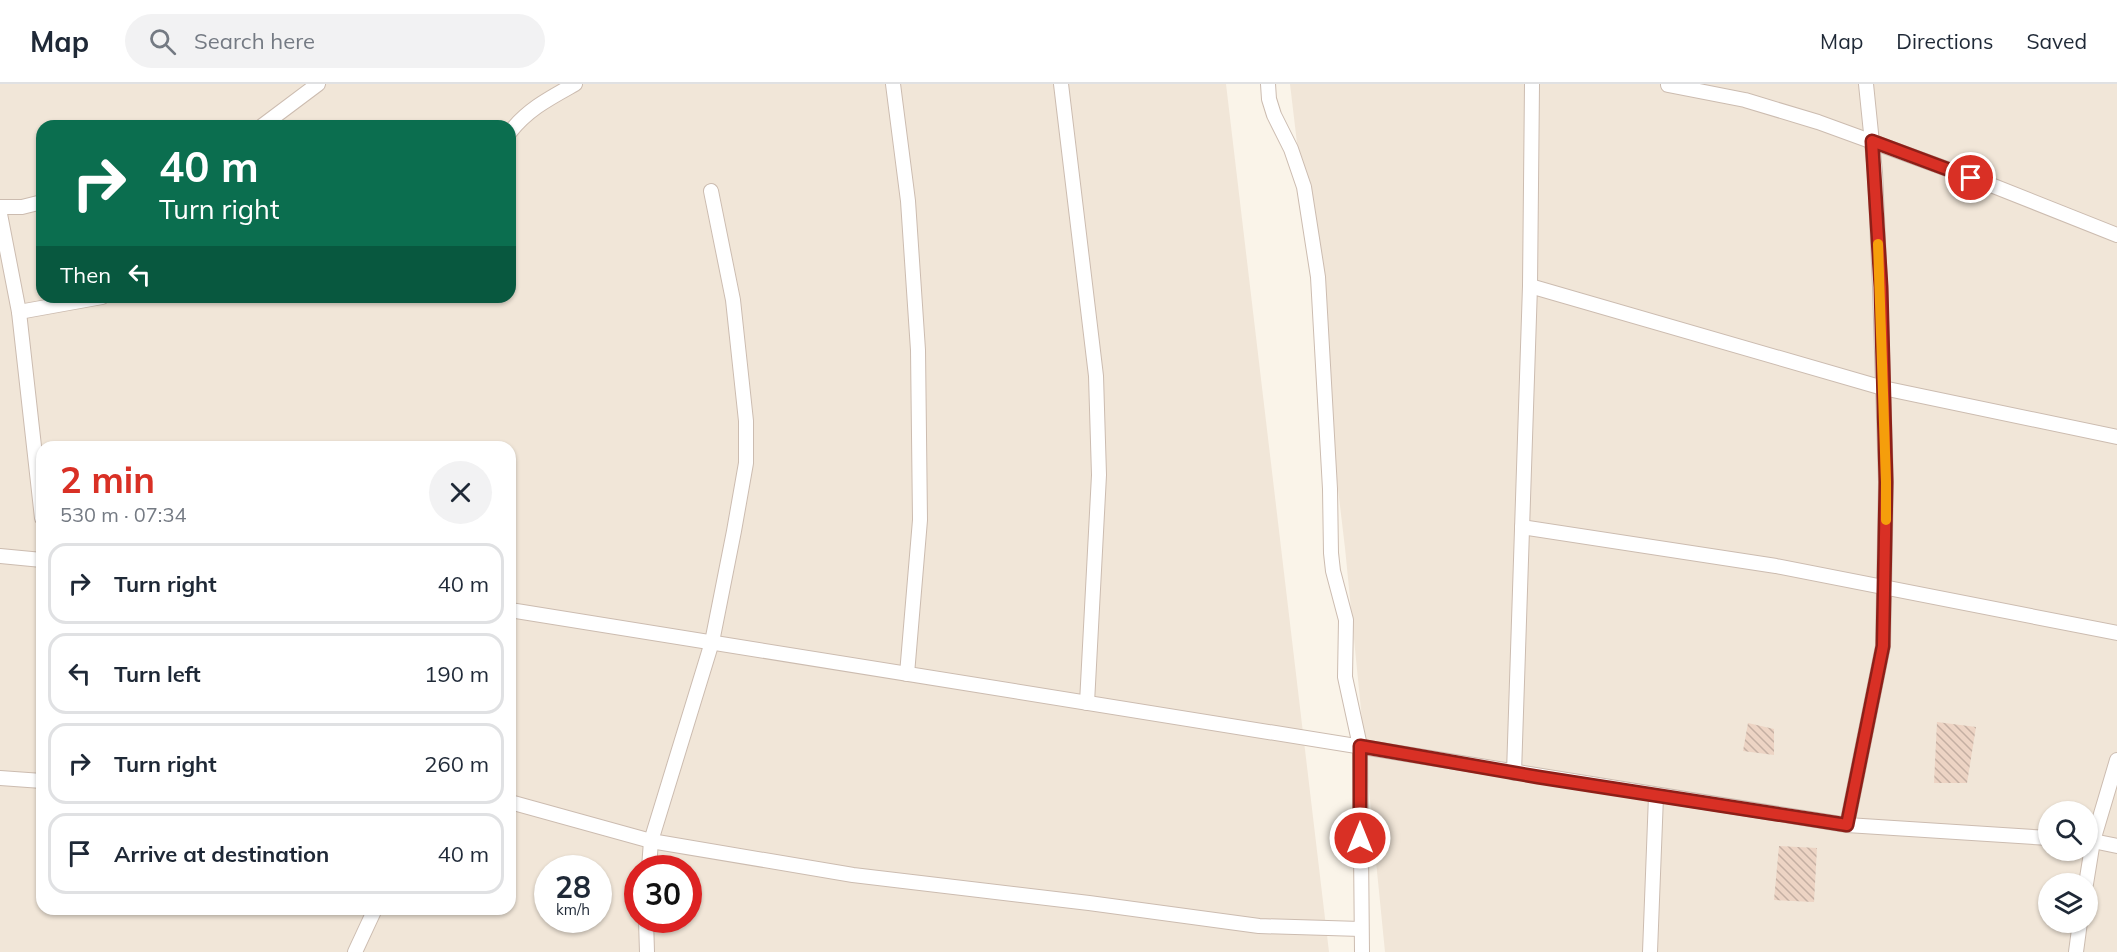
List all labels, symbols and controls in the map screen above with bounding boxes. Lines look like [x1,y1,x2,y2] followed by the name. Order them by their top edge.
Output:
[125,14,545,68] search box
[30,24,89,59] text: Map
[146,25,179,58] icon: search
[194,27,315,55] text: Search here
[1820,28,1863,54] text: Map
[1896,28,1993,54] text: Directions
[2026,28,2087,54] text: Saved
[159,140,259,193] text: 40 m
[60,144,138,222] icon: right
[1945,152,1996,203] pin
[1954,161,1987,194] icon: arrive
[159,192,279,226] text: Turn right
[123,258,156,291] icon: left
[60,261,111,289] text: Then
[60,457,155,502] text: 2 min
[429,461,492,524] button: close
[60,502,186,527] text: 530 m · 07:34
[63,567,96,600] icon: right
[114,570,217,598] text: Turn right
[438,570,489,598] text: 40 m
[63,657,96,690] icon: left
[114,660,201,688] text: Turn left
[424,660,489,688] text: 190 m
[63,747,96,780] icon: right
[114,750,217,778] text: Turn right
[424,750,489,778] text: 260 m
[2038,801,2098,933] map controls
[2038,801,2098,861] button: search
[1328,806,1392,870] position arrow
[63,837,96,870] icon: arrive
[114,840,329,868] text: Arrive at destination
[438,840,489,868] text: 40 m
[624,855,702,933] speed limit sign: 30
[555,868,591,906] text: 28
[2038,873,2098,933] button: layers
[556,900,590,919] text: km/h

